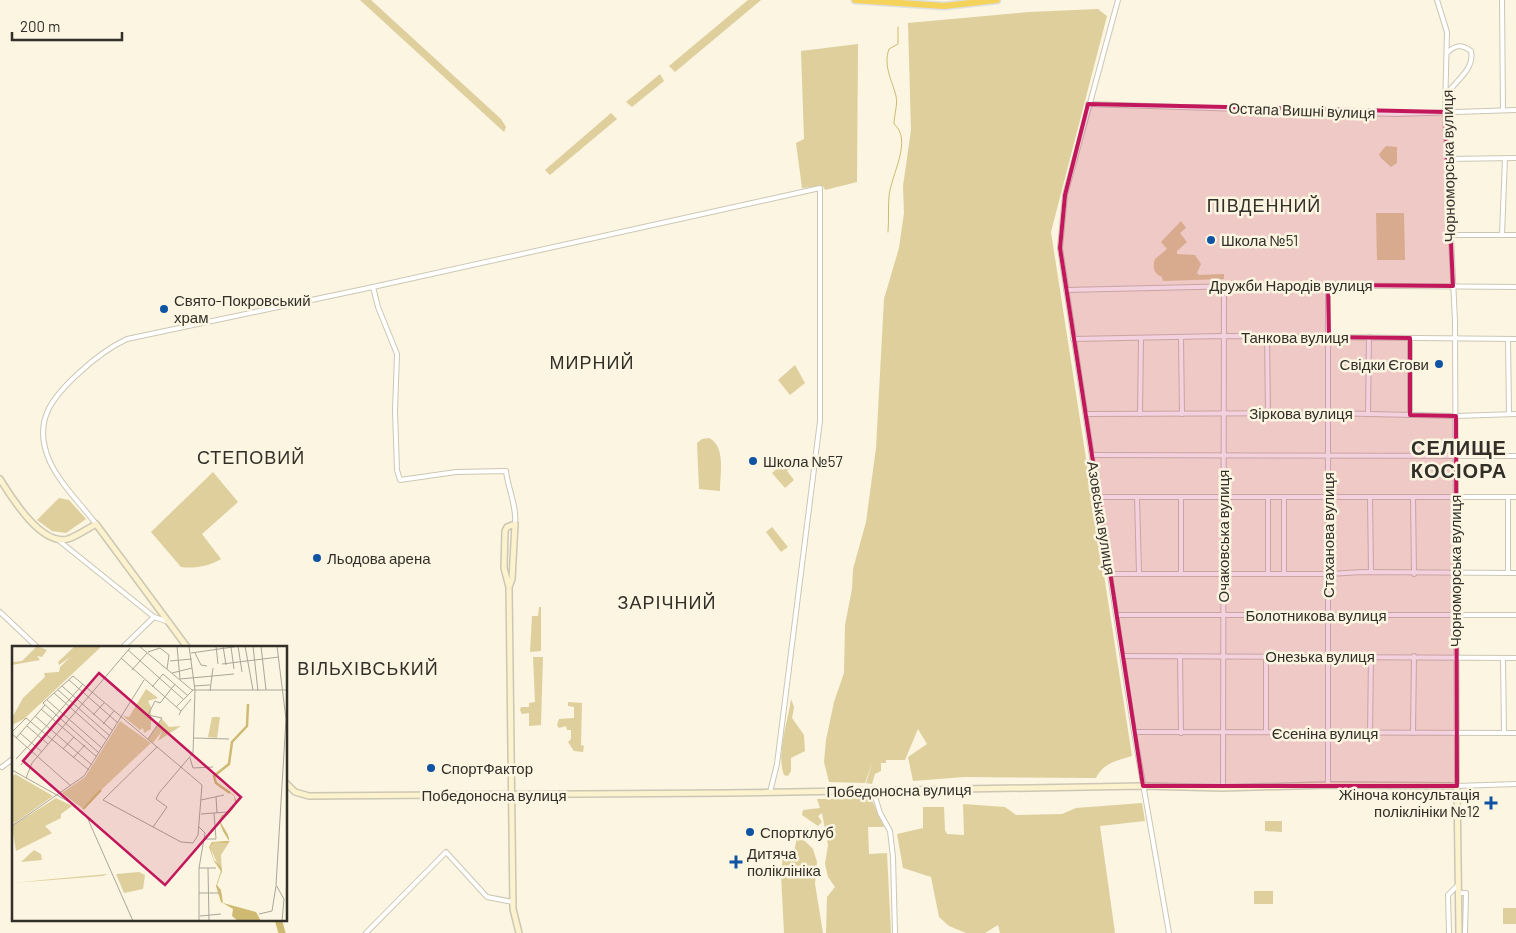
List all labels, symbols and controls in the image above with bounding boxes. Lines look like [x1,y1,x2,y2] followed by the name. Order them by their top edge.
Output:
[12,10,122,42] scale bar
[20,17,60,35] text: 200 m
[1438,90,1458,242] street label: Чорноморська вулиця
[1228,98,1376,122] street label: Остапа Вишні вулиця
[1207,194,1321,216] district label: ПІВДЕННИЙ
[1221,231,1298,249] place label: Школа №51
[1205,234,1217,246] marker: Школа №51
[1209,276,1373,294] street label: Дружби Народів вулиця
[174,291,311,326] place label: Свято-Покровський храм
[158,303,170,315] marker: Свято-Покровський храм
[1241,328,1349,346] street label: Танкова вулиця
[550,351,634,373] district label: МИРНИЙ
[1340,355,1429,373] place label: Свідки Єгови
[1433,358,1445,370] marker: Свідки Єгови
[1249,404,1353,422] street label: Зіркова вулиця
[1411,435,1507,482] district label: СЕЛИЩЕ КОСІОРА
[197,446,305,468] district label: СТЕПОВИЙ
[763,452,842,470] place label: Школа №57
[747,455,759,467] marker: Школа №57
[1084,460,1120,576] street label: Азовська вулиця
[1214,470,1232,602] street label: Очаковська вулиця
[1319,472,1337,598] street label: Стаханова вулиця
[1446,495,1464,647] street label: Чорноморська вулиця
[327,549,431,567] place label: Льодова арена
[311,552,323,564] marker: Льодова арена
[618,591,716,613] district label: ЗАРІЧНИЙ
[1245,606,1387,624] street label: Болотникова вулиця
[12,646,288,920] inset map
[1265,647,1375,665] street label: Онезька вулиця
[297,657,439,679] district label: ВІЛЬХІВСЬКИЙ
[1272,724,1378,742] street label: Єсеніна вулиця
[441,759,533,777] place label: СпортФактор
[425,762,437,774] marker: СпортФактор
[826,780,972,800] street label: Победоносна вулиця
[1339,785,1480,820] place label: Жіноча консультація поліклініки №12
[421,786,567,804] street label: Победоносна вулиця
[1484,796,1498,810] marker: Жіноча консультація поліклініки №12
[760,823,834,841] place label: Спортклуб
[744,826,756,838] marker: Спортклуб
[747,844,822,879] place label: Дитяча поліклініка
[729,855,743,869] marker: Дитяча поліклініка

